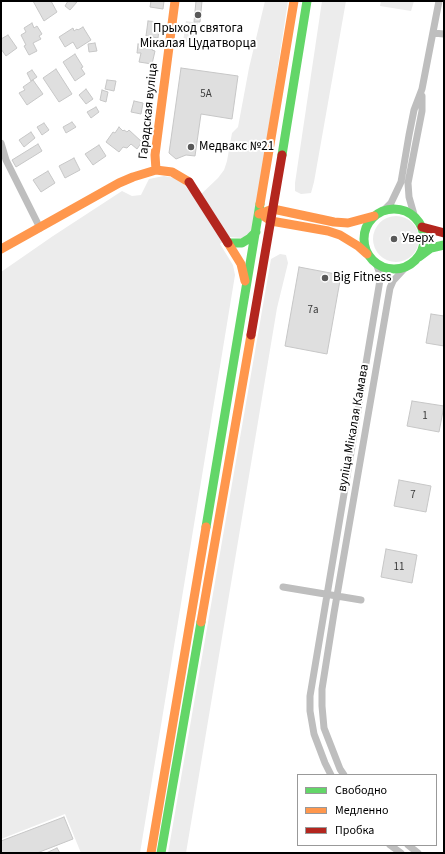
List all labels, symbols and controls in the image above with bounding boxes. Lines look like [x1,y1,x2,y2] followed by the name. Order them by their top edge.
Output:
[193,10,203,20] marker: Прыход святога Мікалая Цудатворца
[140,21,256,52] place label: Прыход святога Мікалая Цудатворца
[136,62,162,160] street label: Гарадская вуліца
[200,88,212,102] house number: 5А
[199,139,274,155] place label: Медвакс №21
[186,142,196,152] marker: Медвакс №21
[402,231,434,247] place label: Уверх
[389,234,399,244] marker: Уверх
[333,270,391,286] place label: Big Fitness
[320,273,330,283] marker: Big Fitness
[307,304,319,318] house number: 7а
[335,363,373,493] street label: вуліца Мікалая Камава
[422,410,428,424] house number: 1
[410,489,416,503] house number: 7
[394,561,404,575] house number: 11
[297,774,437,846] legend
[335,782,387,799] text: Свободно
[335,802,389,819] text: Медленно
[335,822,374,839] text: Пробка

